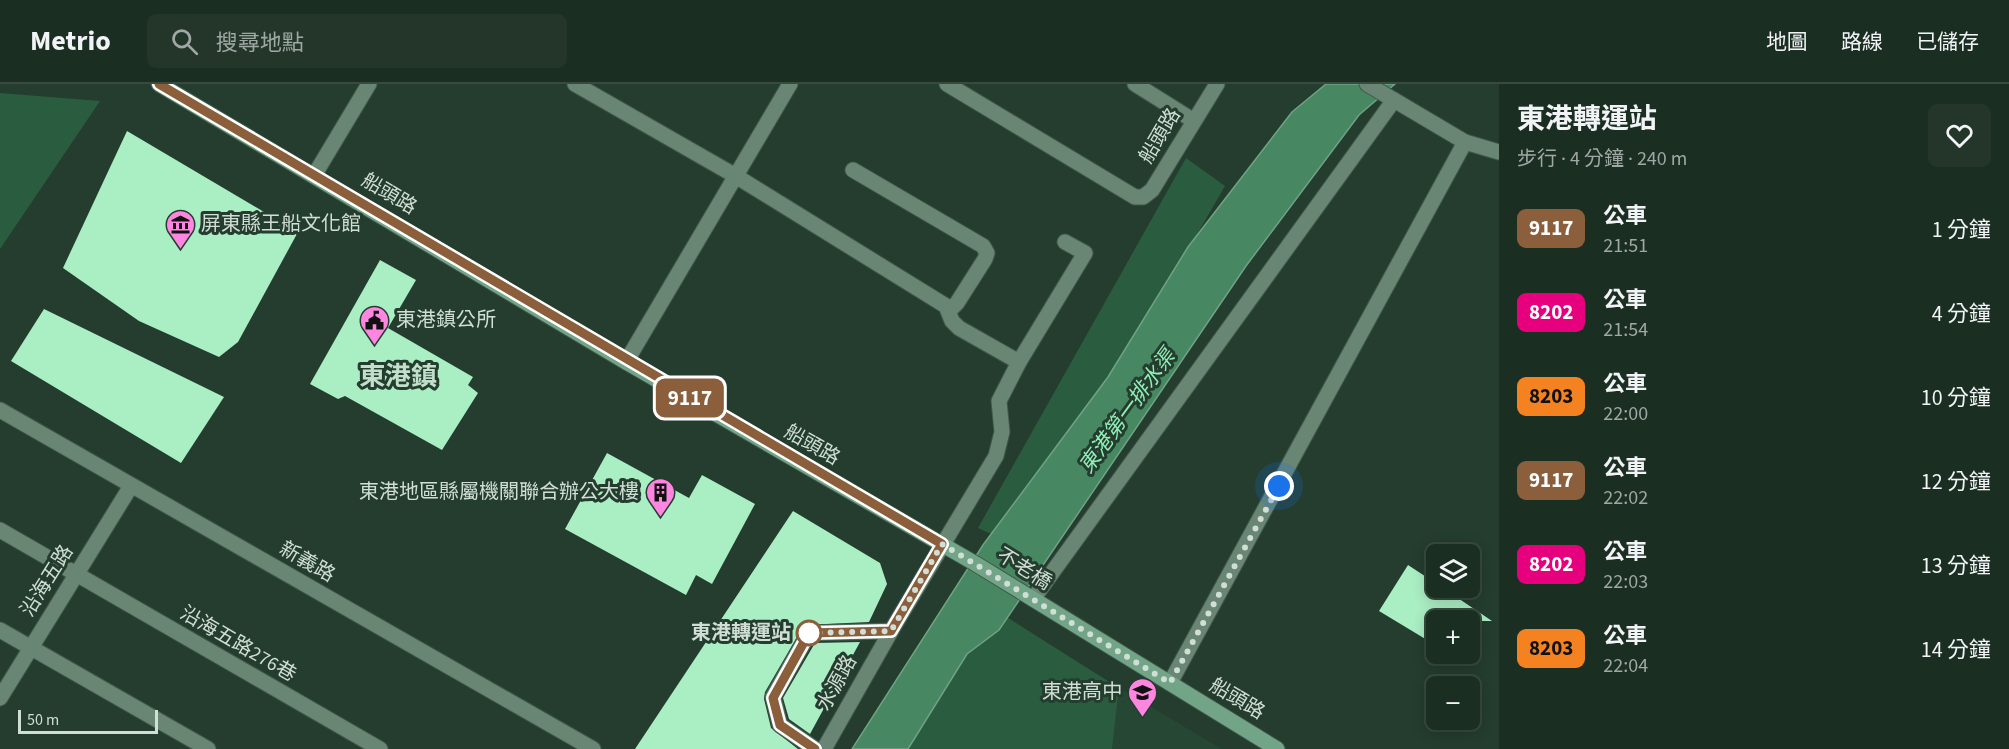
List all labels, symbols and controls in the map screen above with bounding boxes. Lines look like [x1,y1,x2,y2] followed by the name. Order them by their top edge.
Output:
[147,14,567,68] search box
[30,21,111,61] text: Metrio
[168,25,201,58] icon: search
[216,27,304,59] text: 搜尋地點
[1766,27,1808,57] text: 地圖
[1841,27,1883,57] text: 路線
[1916,27,1979,57] text: 已儲存
[1517,99,1657,139] text: 東港轉運站
[1133,103,1187,169] street label: 船頭路
[1928,104,1991,167] button: heart
[1517,145,1687,173] text: 步行 · 4 分鐘 · 240 m
[356,167,422,221] street label: 船頭路
[1603,200,1647,232] text: 公車
[164,208,196,250] museum icon: 屏東縣王船文化館
[201,210,361,238] place label: 屏東縣王船文化館
[1529,213,1573,243] text: 9117
[1932,214,1991,246] text: 1 分鐘
[1603,232,1648,260] text: 21:51
[1603,284,1647,316] text: 公車
[1529,297,1573,327] text: 8202
[1932,298,1991,330] text: 4 分鐘
[359,304,391,346] public building icon: 東港鎮公所
[396,306,496,334] place label: 東港鎮公所
[1603,316,1648,344] text: 21:54
[1072,340,1184,479] water label: 東港第一排水渠
[359,358,437,395] district label: 東港鎮
[1603,368,1647,400] text: 公車
[648,378,732,418] line badge: 9117
[1529,381,1573,411] text: 8203
[1921,382,1991,414] text: 10 分鐘
[668,383,712,413] text: 9117
[1603,400,1648,428] text: 22:00
[779,418,845,472] street label: 船頭路
[1603,452,1647,484] text: 公車
[1529,465,1573,495] text: 9117
[1921,466,1991,498] text: 12 分鐘
[1264,471,1294,501] your location
[644,476,676,518] building icon: 東港地區縣屬機關聯合辦公大樓
[359,478,639,506] place label: 東港地區縣屬機關聯合辦公大樓
[1603,484,1648,512] text: 22:02
[274,535,340,589] street label: 新義路
[1603,536,1647,568] text: 公車
[14,540,80,622] street label: 沿海五路
[991,541,1057,597] street label: 不老橋
[1426,544,1480,730] map controls
[1426,544,1480,598] button: layers
[1529,549,1573,579] text: 8202
[1921,550,1991,582] text: 13 分鐘
[1603,568,1648,596] text: 22:03
[175,599,301,689] street label: 沿海五路276巷
[1426,610,1480,664] button: +
[691,619,791,647] place label: 東港轉運站
[796,620,822,646] marker: 東港轉運站
[1603,620,1647,652] text: 公車
[1529,633,1573,663] text: 8203
[1921,634,1991,666] text: 14 分鐘
[810,650,864,716] street label: 水源路
[1603,652,1648,680] text: 22:04
[1204,672,1270,726] street label: 船頭路
[1127,676,1159,718] school or university icon: 東港高中
[1426,676,1480,730] button: −
[1042,678,1122,706] place label: 東港高中
[18,707,158,734] scale bar
[27,709,59,731] text: 50 m

